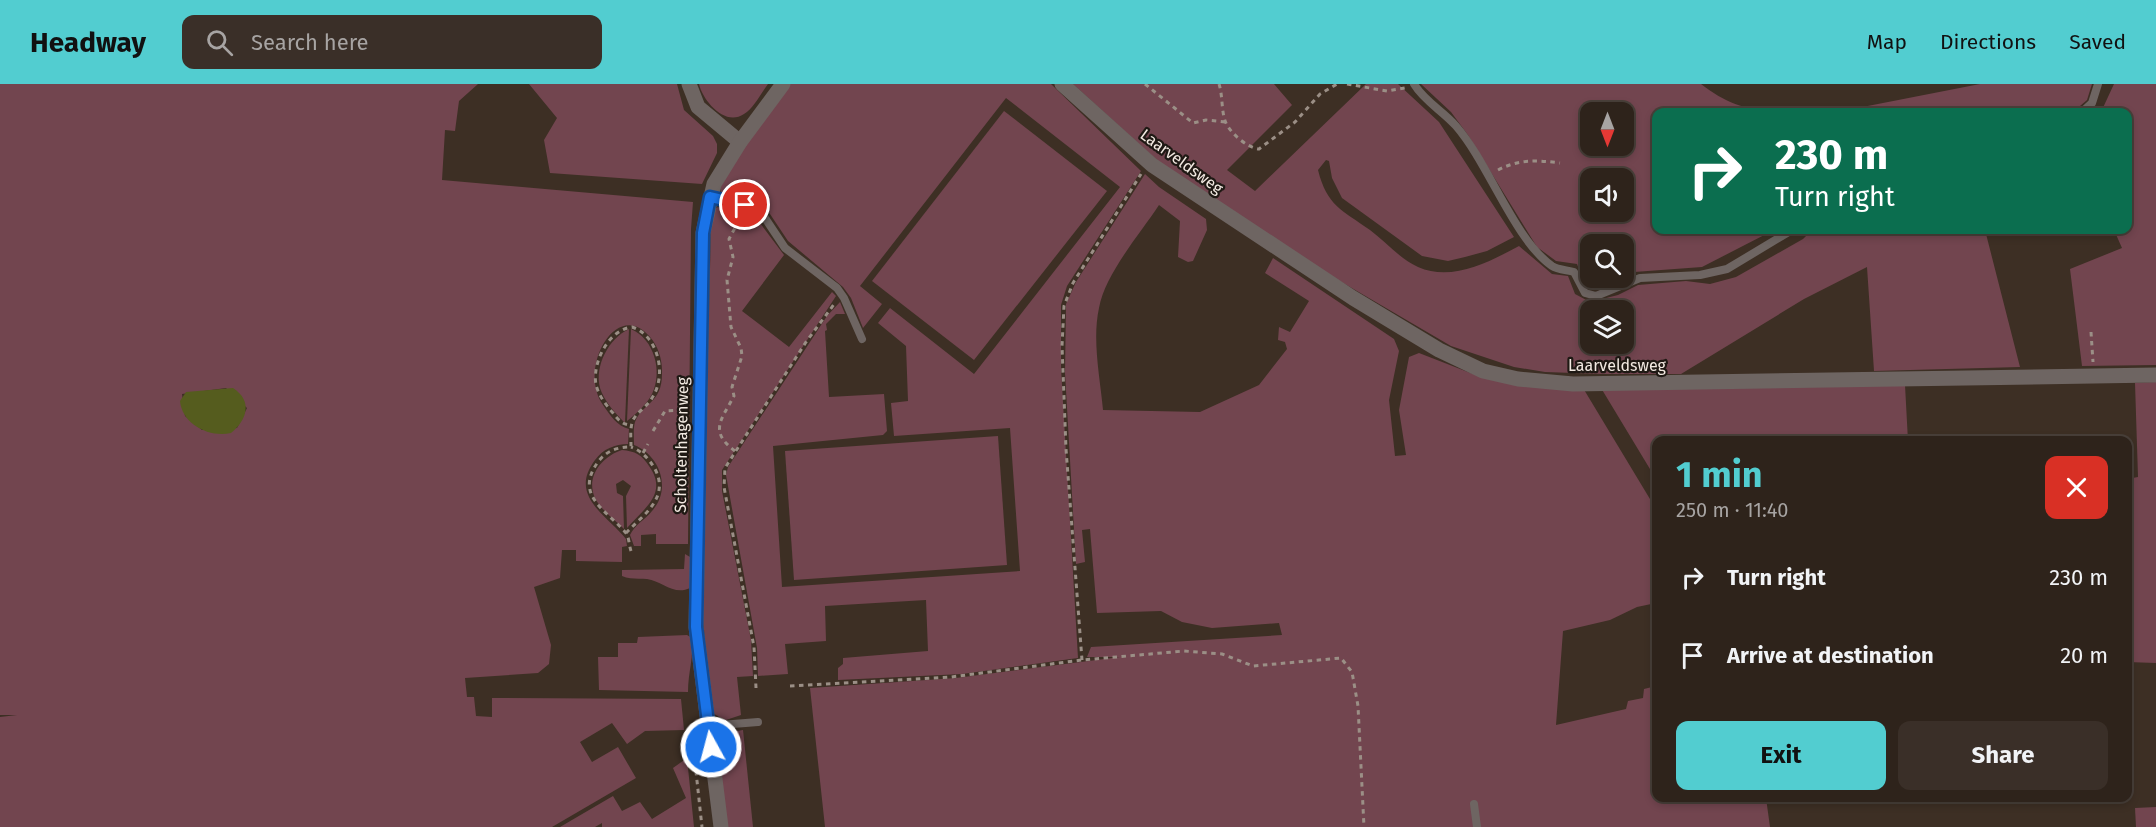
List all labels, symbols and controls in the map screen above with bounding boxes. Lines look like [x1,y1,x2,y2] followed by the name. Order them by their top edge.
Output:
[182,15,602,69] search box
[30,26,146,59] text: Headway
[203,26,236,59] icon: search
[251,29,369,56] text: Search here
[1867,29,1907,55] text: Map
[1940,29,2036,55] text: Directions
[2069,29,2126,55] text: Saved
[1580,102,1634,156] north arrow
[1580,102,1634,354] map controls
[1137,125,1227,198] street label: Laarveldsweg
[1775,130,1888,180] text: 230 m
[1676,132,1754,210] icon: right
[1580,168,1634,222] button: sound
[719,179,770,230] pin
[1775,181,1895,213] text: Turn right
[728,188,761,221] icon: arrive
[1580,234,1634,288] button: search
[1580,300,1634,354] button: layers
[1568,356,1667,375] street label: Laarveldsweg
[671,376,692,513] street label: Scholtenhagenweg
[1676,453,1763,497] text: 1 min
[2045,456,2108,519] button: close
[1676,498,1788,522] text: 250 m · 11:40
[1676,561,1709,594] icon: right
[1727,564,1826,591] text: Turn right
[2049,564,2108,591] text: 230 m
[1676,639,1709,672] icon: arrive
[1727,642,1934,669] text: Arrive at destination
[2060,642,2108,669] text: 20 m
[679,715,743,779] position arrow
[1676,721,1886,790] button: Exit
[1898,721,2108,790] button: Share

